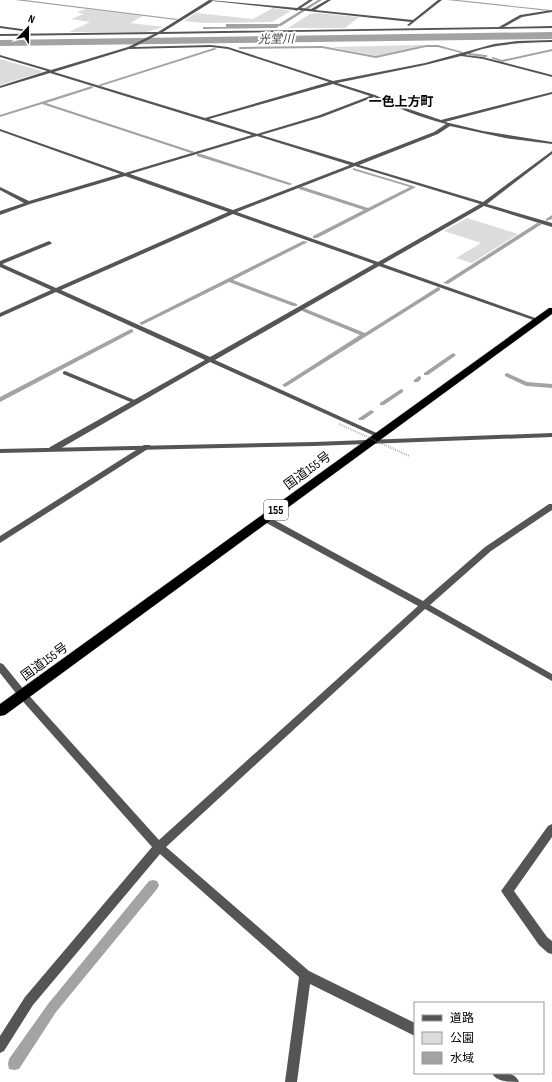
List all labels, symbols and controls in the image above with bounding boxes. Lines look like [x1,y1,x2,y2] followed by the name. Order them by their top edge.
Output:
[8,8,48,48] north arrow
[26,12,37,26] text: N
[258,32,296,47] water label: 光堂川
[368,94,434,110] district label: 一色上方町
[281,448,334,493] street label: 国道155号
[264,500,288,520] road number: 155
[18,639,71,684] street label: 国道155号
[414,1002,544,1074] legend
[450,1011,474,1026] text: 道路
[450,1031,474,1046] text: 公園
[450,1051,474,1066] text: 水域

